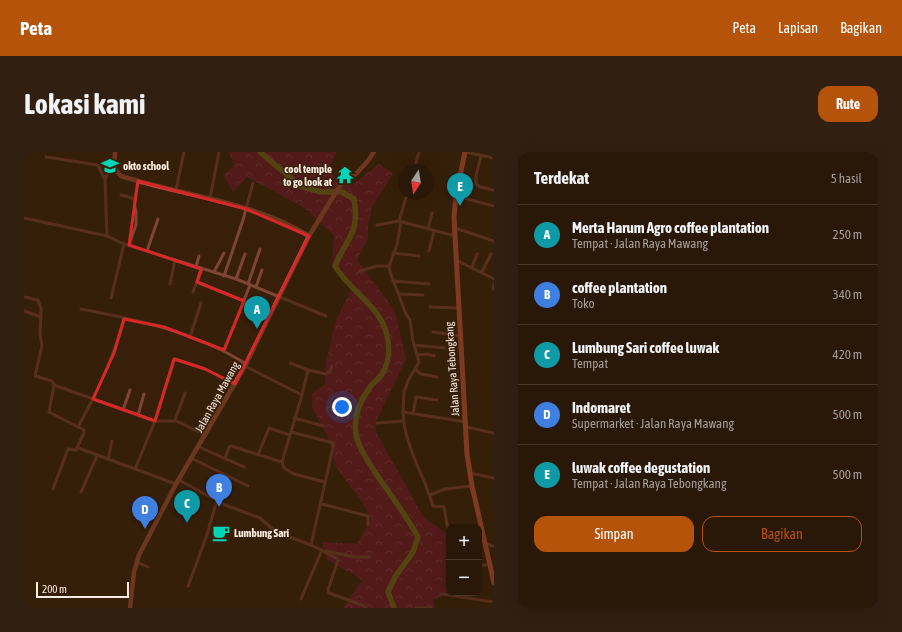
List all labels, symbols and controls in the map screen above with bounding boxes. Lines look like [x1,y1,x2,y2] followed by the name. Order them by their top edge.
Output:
[20,17,52,39] text: Peta
[732,20,756,36] text: Peta
[778,20,818,36] text: Lapisan
[840,20,882,36] text: Bagikan
[818,86,878,122] button: Rute
[24,88,145,120] text: Lokasi kami
[100,156,120,176] school or university icon: okto school
[123,160,170,172] place label: okto school
[282,163,333,188] place label: cool temple to go look at
[398,164,434,200] north arrow
[335,165,355,185] temple icon: cool temple to go look at
[534,168,589,188] text: Terdekat
[831,171,862,186] text: 5 hasil
[447,173,473,206] pin: E
[572,219,769,236] text: Merta Harum Agro coffee plantation
[544,227,550,242] text: A
[833,227,862,242] text: 250 m
[572,236,708,251] text: Tempat · Jalan Raya Mawang
[572,279,667,296] text: coffee plantation
[544,287,550,302] text: B
[833,287,862,302] text: 340 m
[244,296,270,329] pin: A
[572,296,595,311] text: Toko
[443,321,461,417] street label: Jalan Raya Tebongkang
[572,339,719,356] text: Lumbung Sari coffee luwak
[544,347,550,362] text: C
[833,347,862,362] text: 420 m
[572,356,608,371] text: Tempat
[193,359,242,435] street label: Jalan Raya Mawang
[332,397,352,417] your location
[572,399,631,416] text: Indomaret
[543,407,551,422] text: D
[833,407,862,422] text: 500 m
[572,416,734,431] text: Supermarket · Jalan Raya Mawang
[572,459,710,476] text: luwak coffee degustation
[544,467,550,482] text: E
[833,467,862,482] text: 500 m
[206,474,232,507] pin: B
[572,476,727,491] text: Tempat · Jalan Raya Tebongkang
[174,490,200,523] pin: C
[132,496,158,529] pin: D
[534,516,694,552] button: Simpan
[702,516,862,552] button: Bagikan
[211,523,231,543] cafe icon: Lumbung Sari
[446,524,482,596] map controls
[446,524,482,560] button: +
[234,527,290,539] place label: Lumbung Sari
[446,560,482,596] button: −
[36,580,129,599] scale bar
[42,583,67,595] text: 200 m

